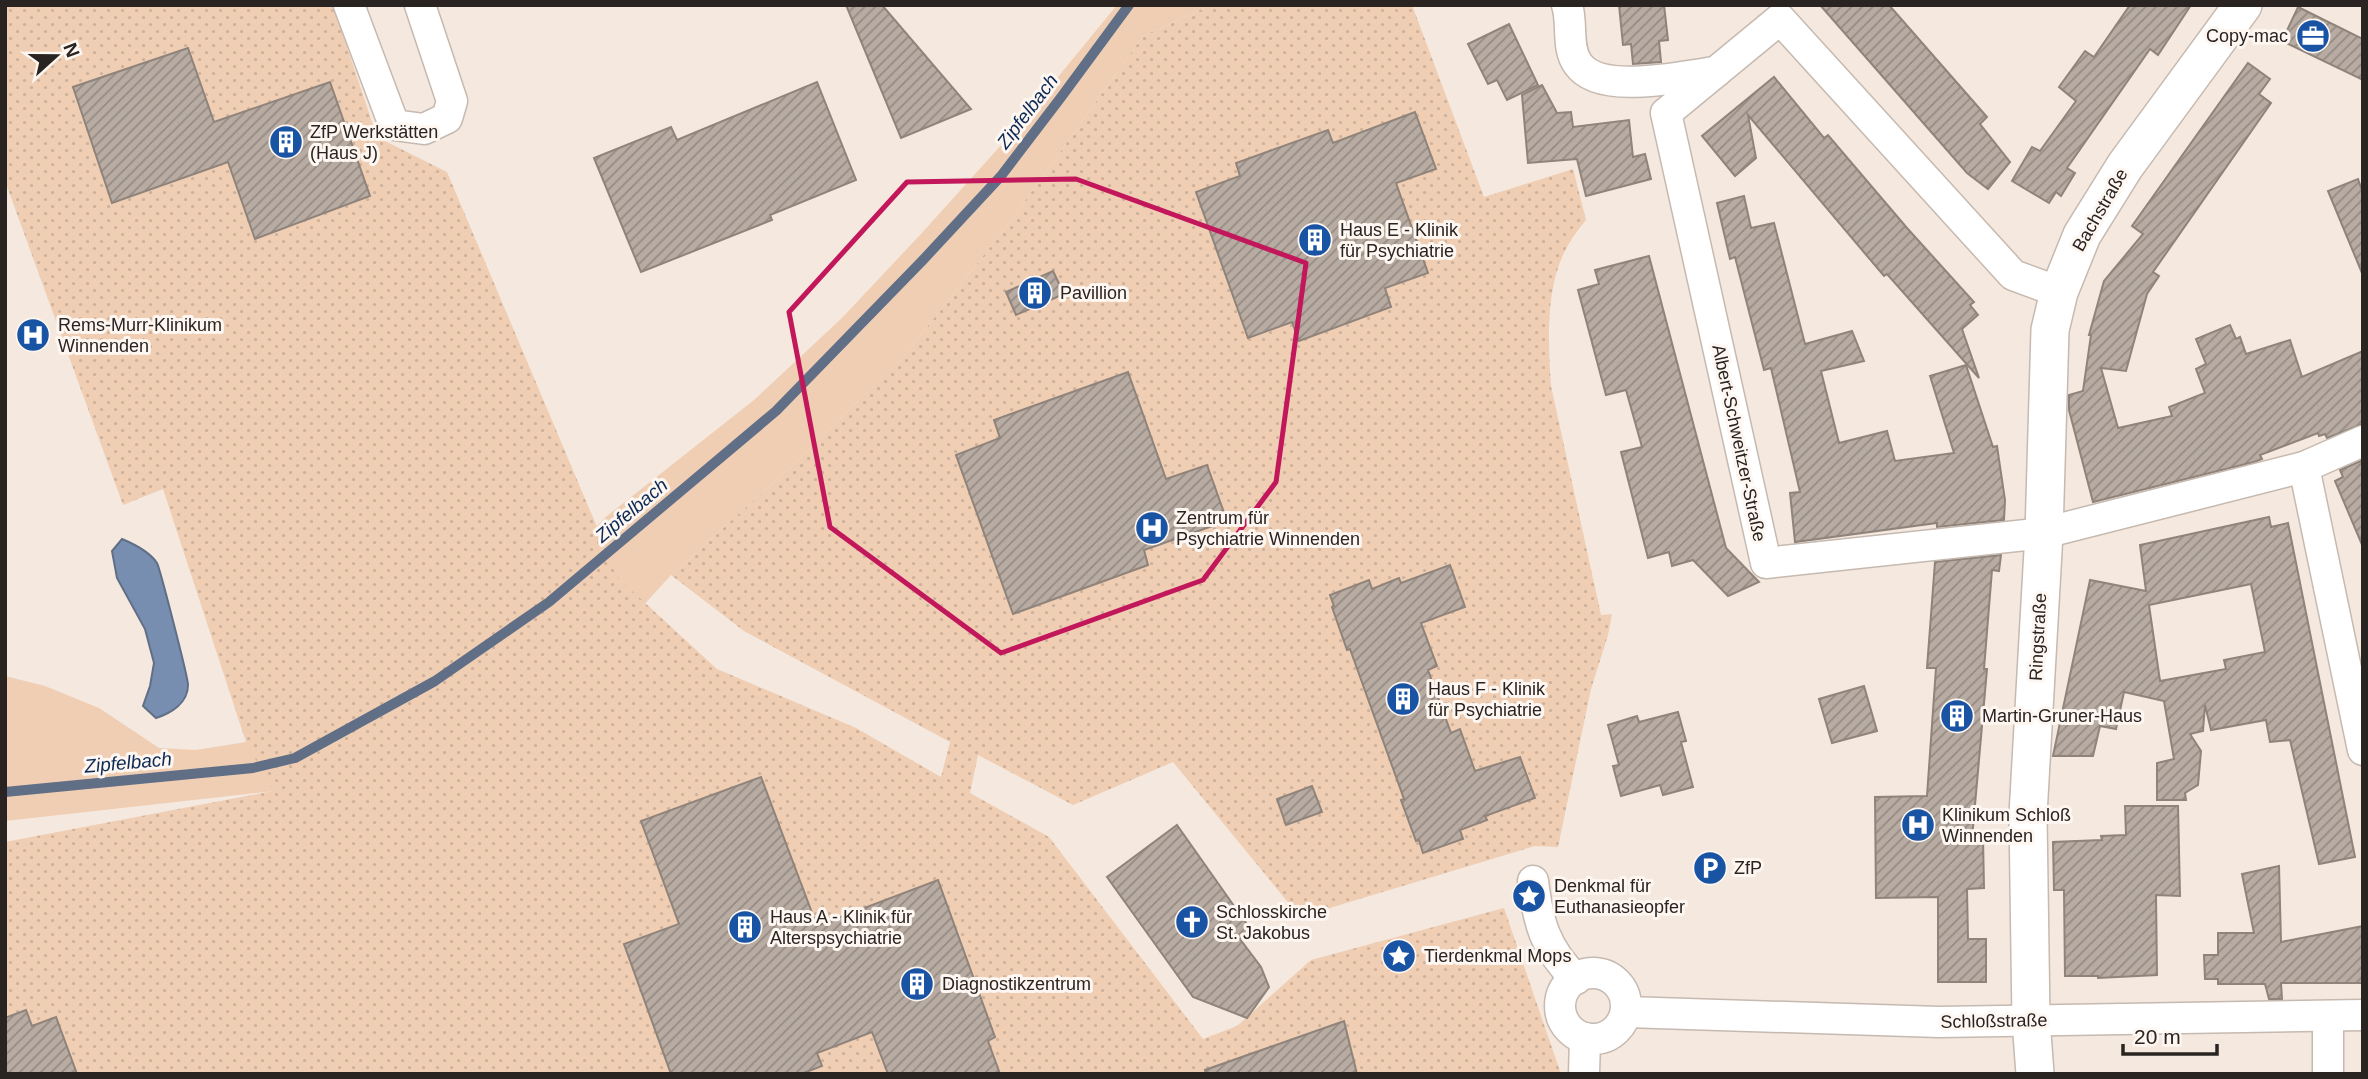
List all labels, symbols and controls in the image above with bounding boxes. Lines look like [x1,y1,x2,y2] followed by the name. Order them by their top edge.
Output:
[2294,17,2332,55] office icon: Copy-mac
[21,21,91,91] north arrow
[2206,26,2288,46] place label: Copy-mac
[59,40,84,60] text: N
[992,70,1062,153] water label: Zipfelbach
[310,122,438,163] place label: ZfP Werkstätten (Haus J)
[267,123,305,161] building icon: ZfP Werkstätten (Haus J)
[2068,165,2132,255] street label: Bachstraße
[1340,220,1459,261] place label: Haus E - Klinik für Psychiatrie
[1296,221,1334,259] building icon: Haus E - Klinik für Psychiatrie
[1016,274,1054,312] building icon: Pavillion
[1060,283,1127,303] place label: Pavillion
[58,315,222,356] place label: Rems-Murr-Klinikum Winnenden
[14,316,52,354] hospital icon: Rems-Murr-Klinikum Winnenden
[1708,343,1770,543] street label: Albert-Schweitzer-Straße
[590,474,672,547] water label: Zipfelbach
[1176,508,1360,549] place label: Zentrum für Psychiatrie Winnenden
[1133,509,1171,547] hospital icon: Zentrum für Psychiatrie Winnenden
[2026,593,2050,681] street label: Ringstraße
[1428,679,1546,720] place label: Haus F - Klinik für Psychiatrie
[1384,680,1422,718] building icon: Haus F - Klinik für Psychiatrie
[1938,697,1976,735] building icon: Martin-Gruner-Haus
[1982,706,2142,726] place label: Martin-Gruner-Haus
[82,748,173,777] water label: Zipfelbach
[1942,805,2071,846] place label: Klinikum Schloß Winnenden
[1899,806,1937,844] hospital icon: Klinikum Schloß Winnenden
[1691,849,1729,887] parking icon: ZfP
[1734,858,1762,878] place label: ZfP
[1554,876,1685,917] place label: Denkmal für Euthanasieopfer
[1510,877,1548,915] place icon: Denkmal für Euthanasieopfer
[1216,902,1327,943] place label: Schlosskirche St. Jakobus
[1173,903,1211,941] church icon: Schlosskirche St. Jakobus
[770,907,912,948] place label: Haus A - Klinik für Alterspsychiatrie
[726,908,764,946] building icon: Haus A - Klinik für Alterspsychiatrie
[1380,937,1418,975] place icon: Tierdenkmal Mops
[1424,946,1571,966] place label: Tierdenkmal Mops
[898,965,936,1003] building icon: Diagnostikzentrum
[942,974,1091,994] place label: Diagnostikzentrum
[1940,1010,2048,1032] street label: Schloßstraße
[2123,1012,2218,1056] scale bar
[2134,1025,2181,1048] text: 20 m

